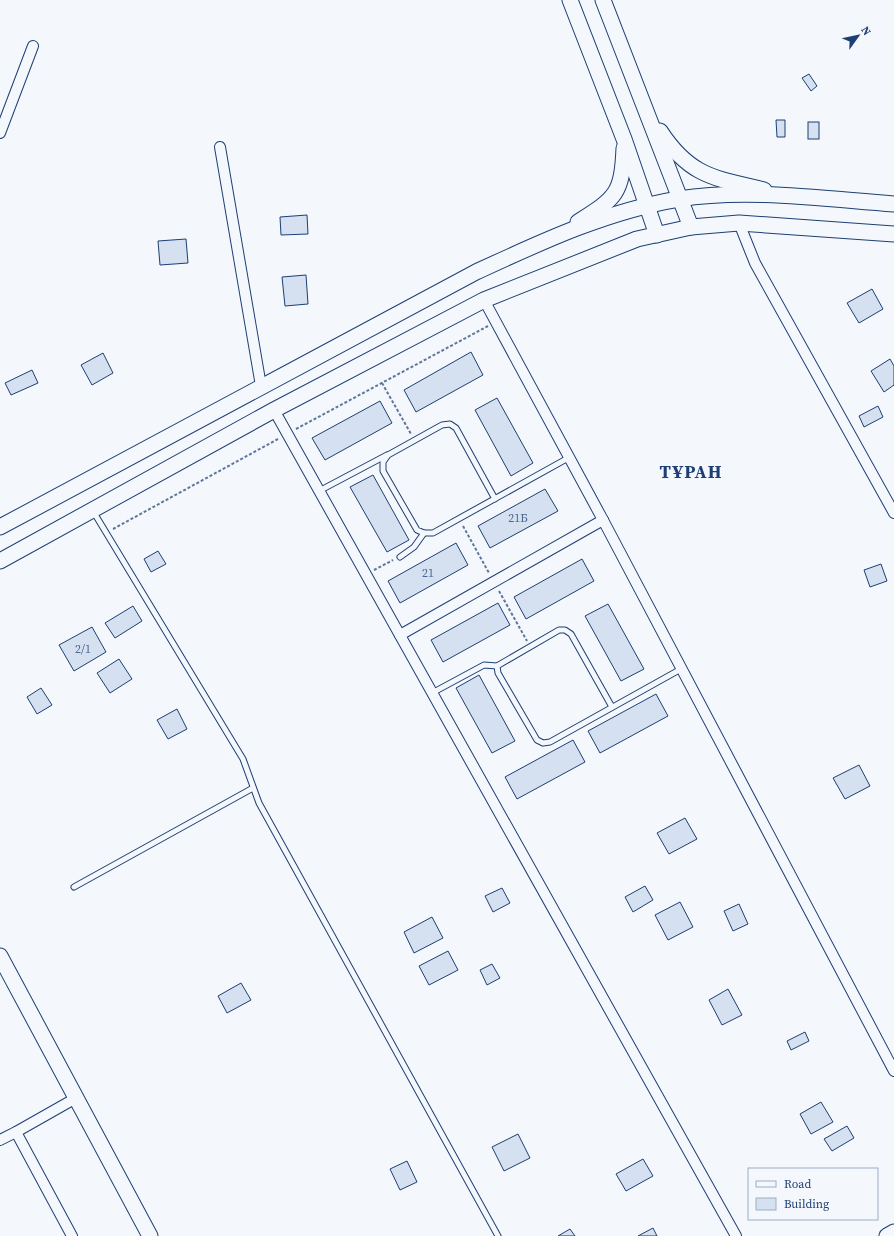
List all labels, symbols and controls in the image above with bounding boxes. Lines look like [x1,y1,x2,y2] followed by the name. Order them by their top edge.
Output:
[838,16,878,56] north arrow
[857,23,874,38] text: N
[660,459,722,484] district label: ТҰРАН
[508,510,528,526] house number: 21Б
[422,565,434,581] house number: 21
[75,641,91,657] house number: 2/1
[748,1168,878,1220] legend
[784,1176,811,1192] text: Road
[784,1196,829,1212] text: Building

